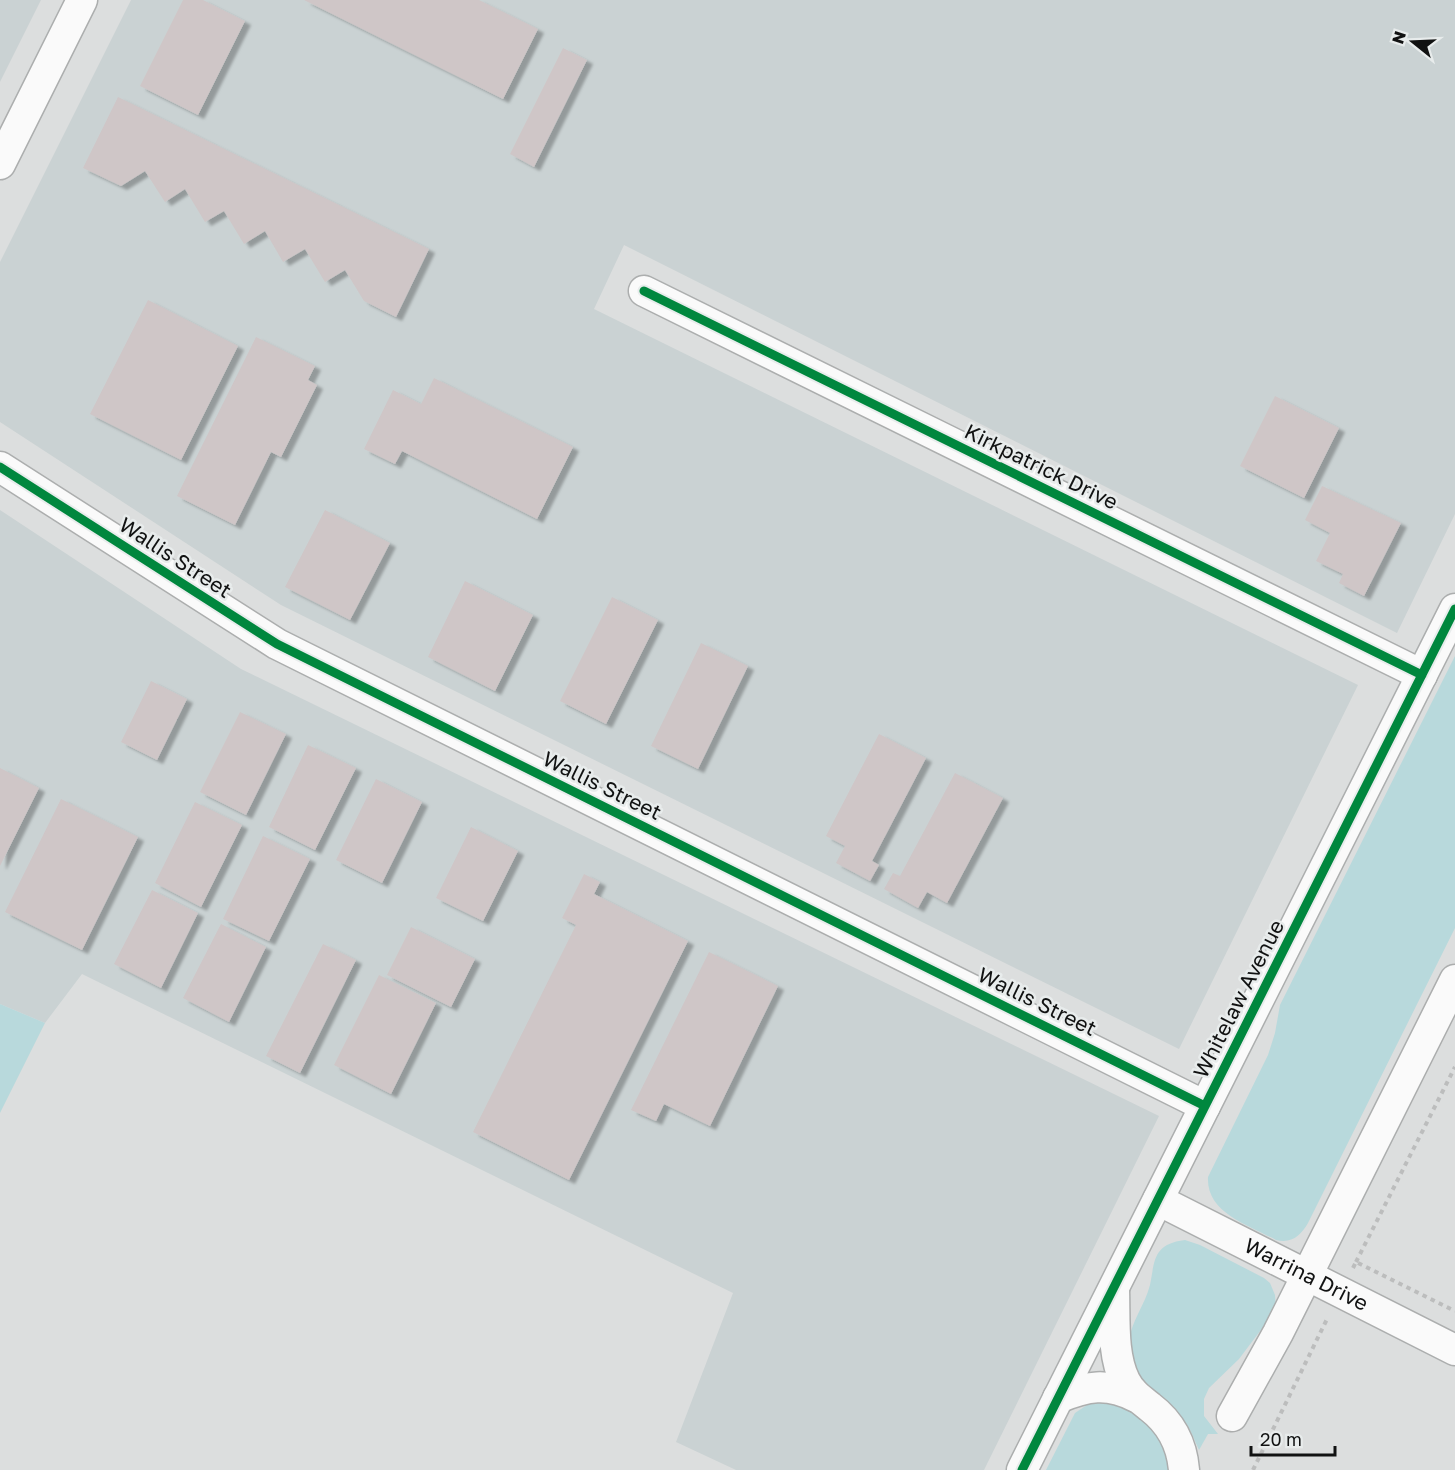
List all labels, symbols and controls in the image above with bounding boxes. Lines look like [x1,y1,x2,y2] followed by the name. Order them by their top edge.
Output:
[1383,12,1443,72] north arrow
[1387,28,1410,46] text: N
[960,418,1122,515] street label: Kirkpatrick Drive
[114,511,237,603] street label: Wallis Street
[539,745,666,825] street label: Wallis Street
[1187,915,1289,1082] street label: Whitelaw Avenue
[974,961,1101,1041] street label: Wallis Street
[1240,1232,1373,1316] street label: Warrina Drive
[1251,1419,1335,1457] scale bar
[1260,1428,1302,1450] text: 20 m

